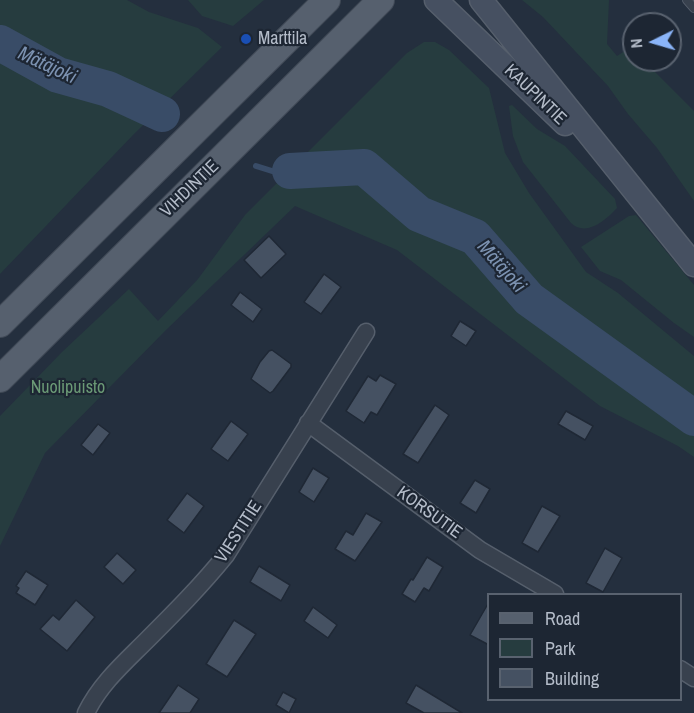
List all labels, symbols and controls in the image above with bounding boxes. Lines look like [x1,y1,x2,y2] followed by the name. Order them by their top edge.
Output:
[622,12,682,72] north arrow
[258,28,307,50] place label: Marttila
[239,32,253,46] marker: Marttila
[625,38,647,49] text: N
[14,42,80,90] water label: Mätäjoki
[499,60,571,130] street label: KAUPINTIE
[156,156,224,222] street label: VIHDINTIE
[472,236,530,298] water label: Mätäjoki
[31,377,105,399] park label: Nuolipuisto
[392,482,466,544] street label: KORSUTIE
[211,497,267,567] street label: VIESTITIE
[487,593,682,701] legend
[545,606,580,631] text: Road
[545,636,575,661] text: Park
[545,666,599,691] text: Building

